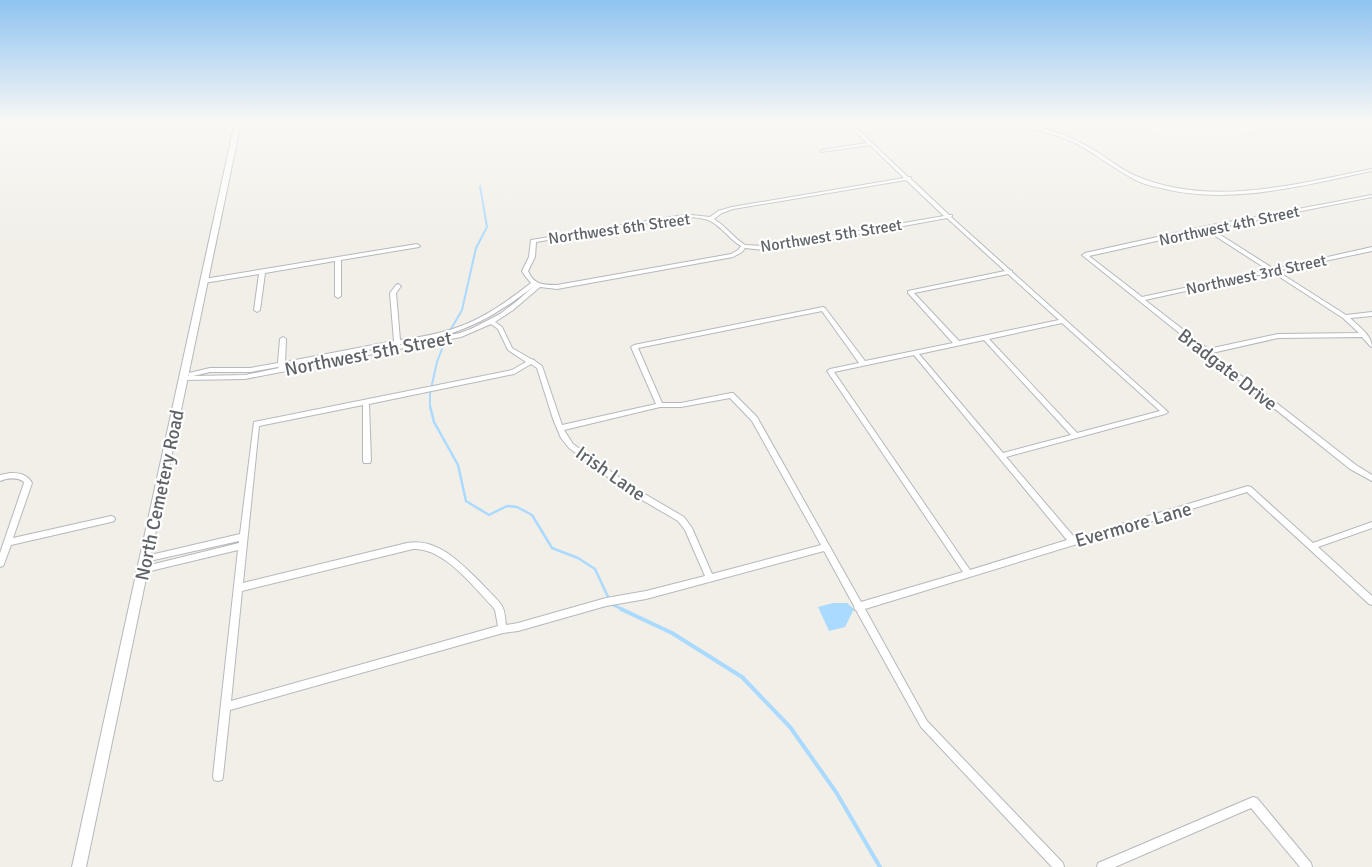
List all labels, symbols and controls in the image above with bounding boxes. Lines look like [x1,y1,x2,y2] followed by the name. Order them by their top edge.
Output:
[1157,201,1302,251] street label: Northwest 4th Street
[547,209,692,249] street label: Northwest 6th Street
[759,215,904,257] street label: Northwest 5th Street
[1184,250,1329,300] street label: Northwest 3rd Street
[1173,323,1282,416] street label: Bradgate Drive
[282,326,454,382] street label: Northwest 5th Street
[130,408,190,583] street label: North Cemetery Road
[571,441,650,507] street label: Irish Lane
[1072,497,1194,553] street label: Evermore Lane

